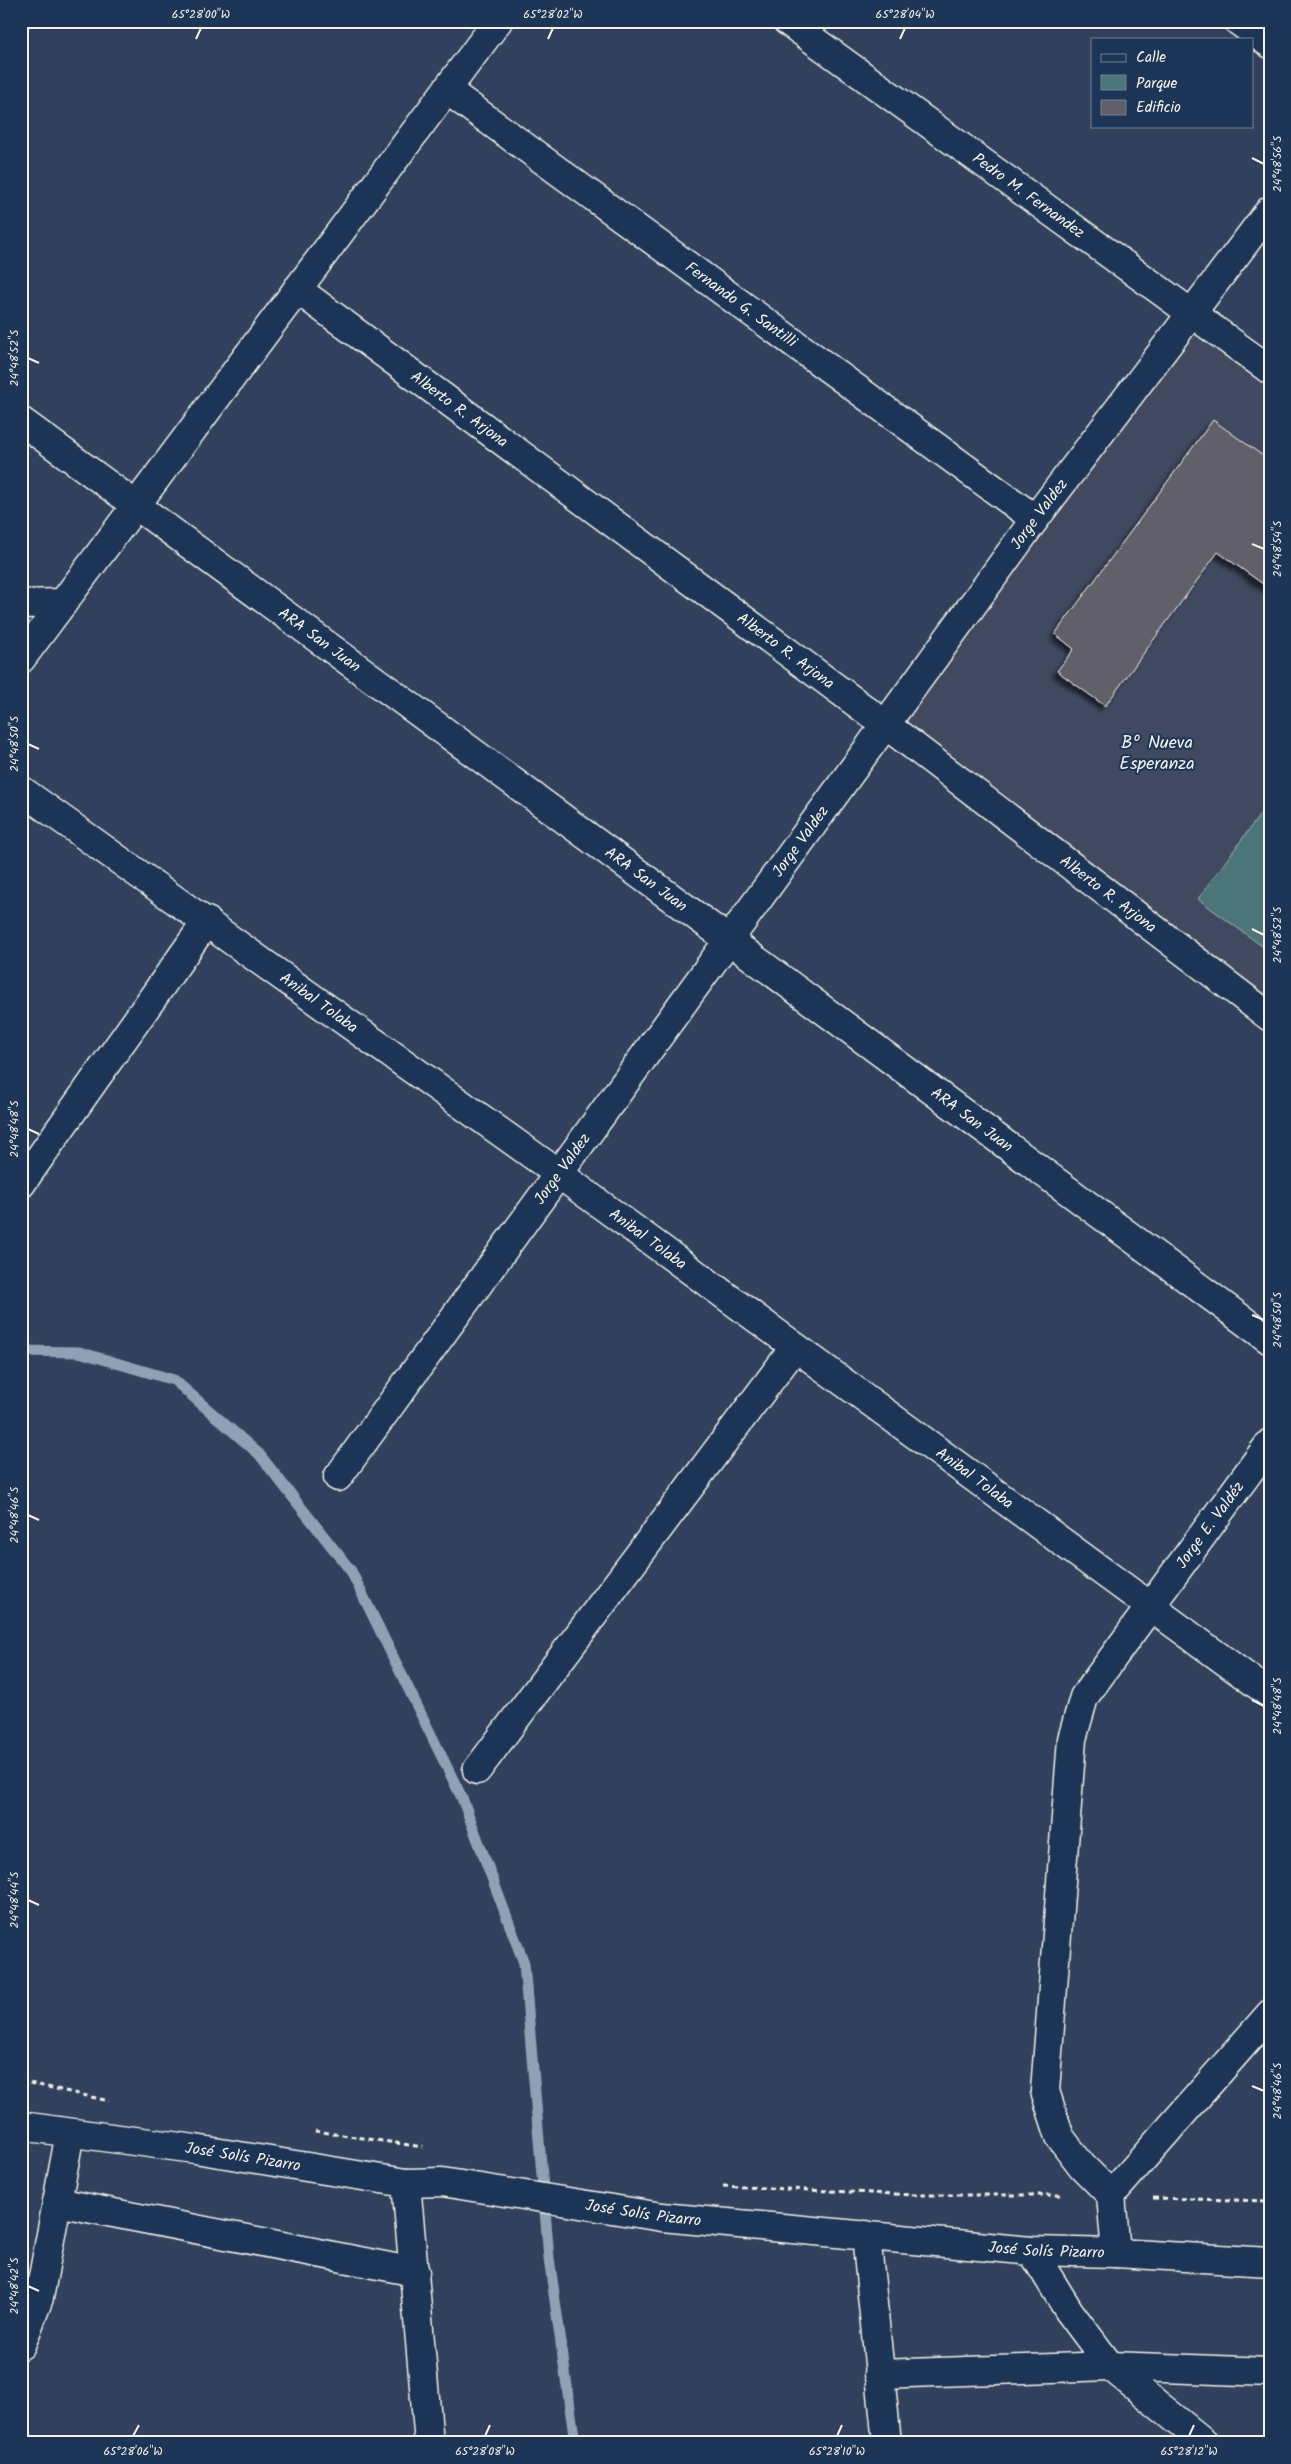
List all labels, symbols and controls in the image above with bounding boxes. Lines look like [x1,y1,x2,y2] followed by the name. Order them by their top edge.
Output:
[172,5,230,24] text: 65°28'00"W
[523,5,583,24] text: 65°28'02"W
[875,5,935,24] text: 65°28'04"W
[1091,38,1254,128] legend
[1136,46,1166,70] text: Calle
[1136,72,1177,96] text: Parque
[1136,96,1181,120] text: Edificio
[1268,135,1287,192] text: 24°48'56"S
[967,146,1090,245] street label: Pedro M. Fernandez
[680,255,803,355] street label: Fernando G. Santilli
[5,329,24,387] text: 24°48'52"S
[405,365,514,454] street label: Alberto R. Arjona
[1004,473,1074,555] street label: Jorge Valdez
[1268,520,1287,577] text: 24°48'54"S
[273,601,366,679] street label: ARA San Juan
[731,606,840,695] street label: Alberto R. Arjona
[5,715,24,772] text: 24°48'50"S
[1119,729,1195,779] district label: Bº Nueva Esperanza
[766,800,835,883] street label: Jorge Valdez
[599,840,693,918] street label: ARA San Juan
[1054,849,1162,939] street label: Alberto R. Arjona
[1268,906,1287,964] text: 24°48'52"S
[274,966,363,1039] street label: Anibal Tolaba
[925,1081,1019,1159] street label: ARA San Juan
[5,1100,24,1158] text: 24°48'48"S
[527,1128,597,1210] street label: Jorge Valdez
[603,1202,692,1276] street label: Anibal Tolaba
[1268,1291,1287,1348] text: 24°48'50"S
[930,1441,1019,1515] street label: Anibal Tolaba
[1170,1476,1250,1574] street label: Jorge E. Valdéz
[5,1486,24,1543] text: 24°48'46"S
[1268,1677,1287,1735] text: 24°48'48"S
[5,1871,24,1928] text: 24°48'44"S
[1268,2062,1287,2119] text: 24°48'46"S
[184,2135,302,2178] street label: José Solís Pizarro
[584,2193,702,2233] street label: José Solís Pizarro
[987,2235,1105,2265] street label: José Solís Pizarro
[5,2257,24,2315] text: 24°48'42"S
[103,2442,163,2461] text: 65°28'06"W
[455,2442,515,2461] text: 65°28'08"W
[809,2442,865,2461] text: 65°28'10"W
[1160,2442,1218,2461] text: 65°28'12"W

